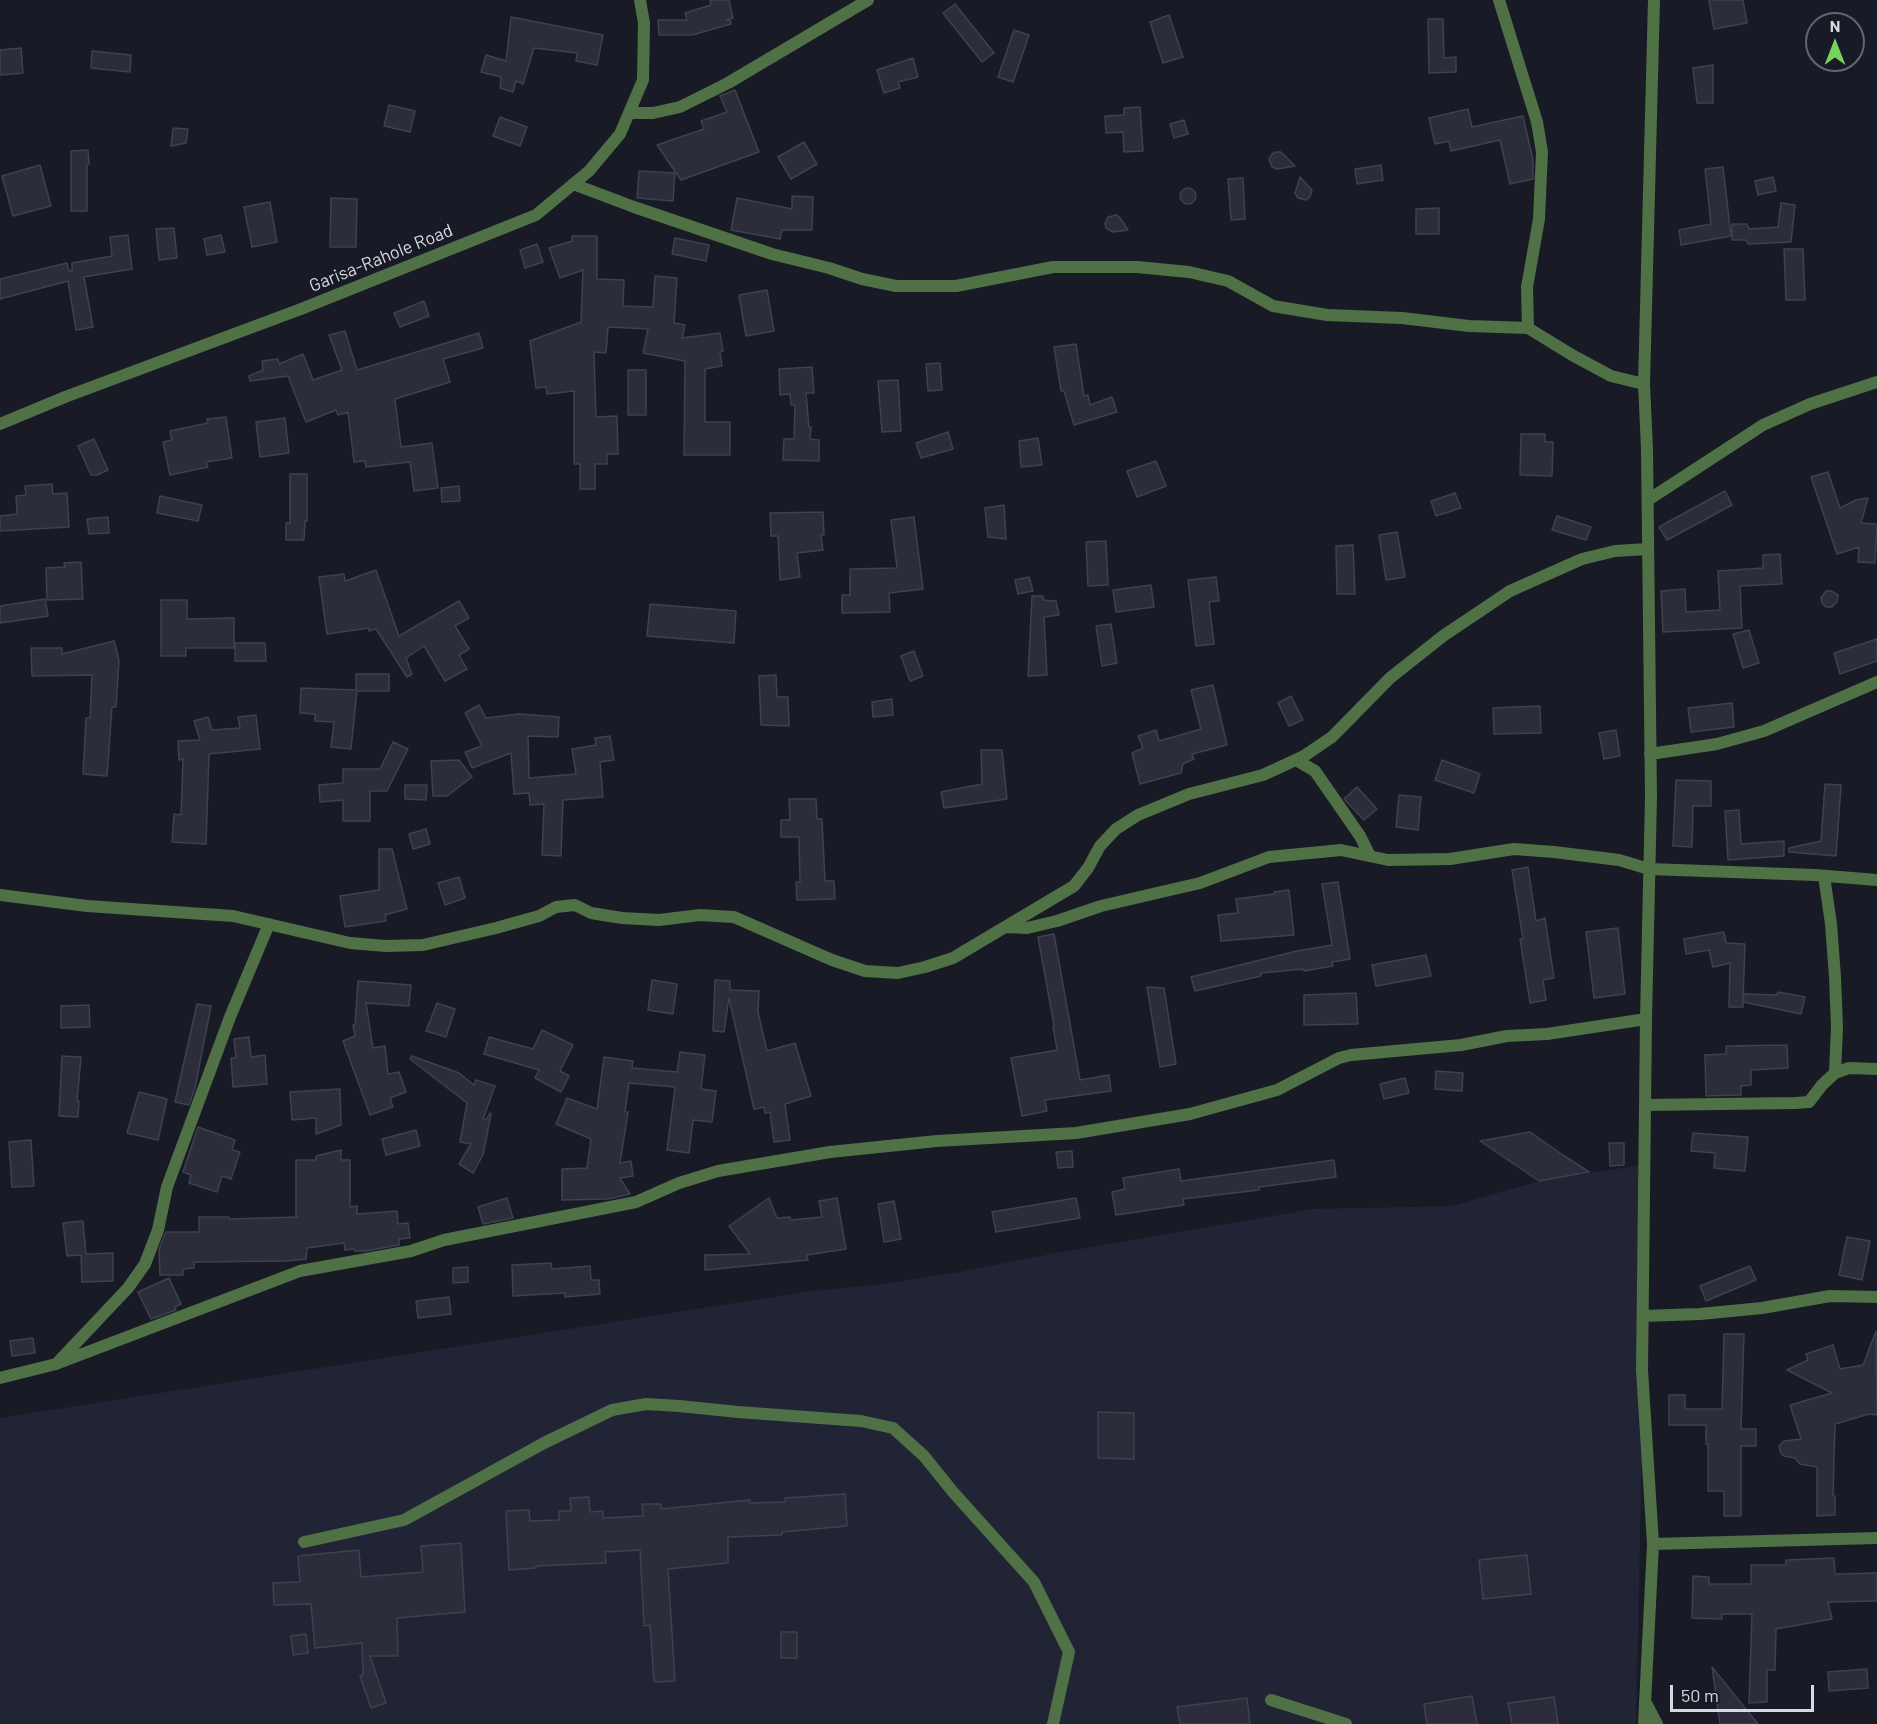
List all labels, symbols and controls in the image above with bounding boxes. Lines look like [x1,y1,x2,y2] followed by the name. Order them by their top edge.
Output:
[1805,12,1865,72] north arrow
[1830,16,1840,35] text: N
[306,219,456,297] street label: Garisa-Rahole Road
[1673,1673,1817,1711] scale bar
[1681,1684,1719,1706] text: 50 m

